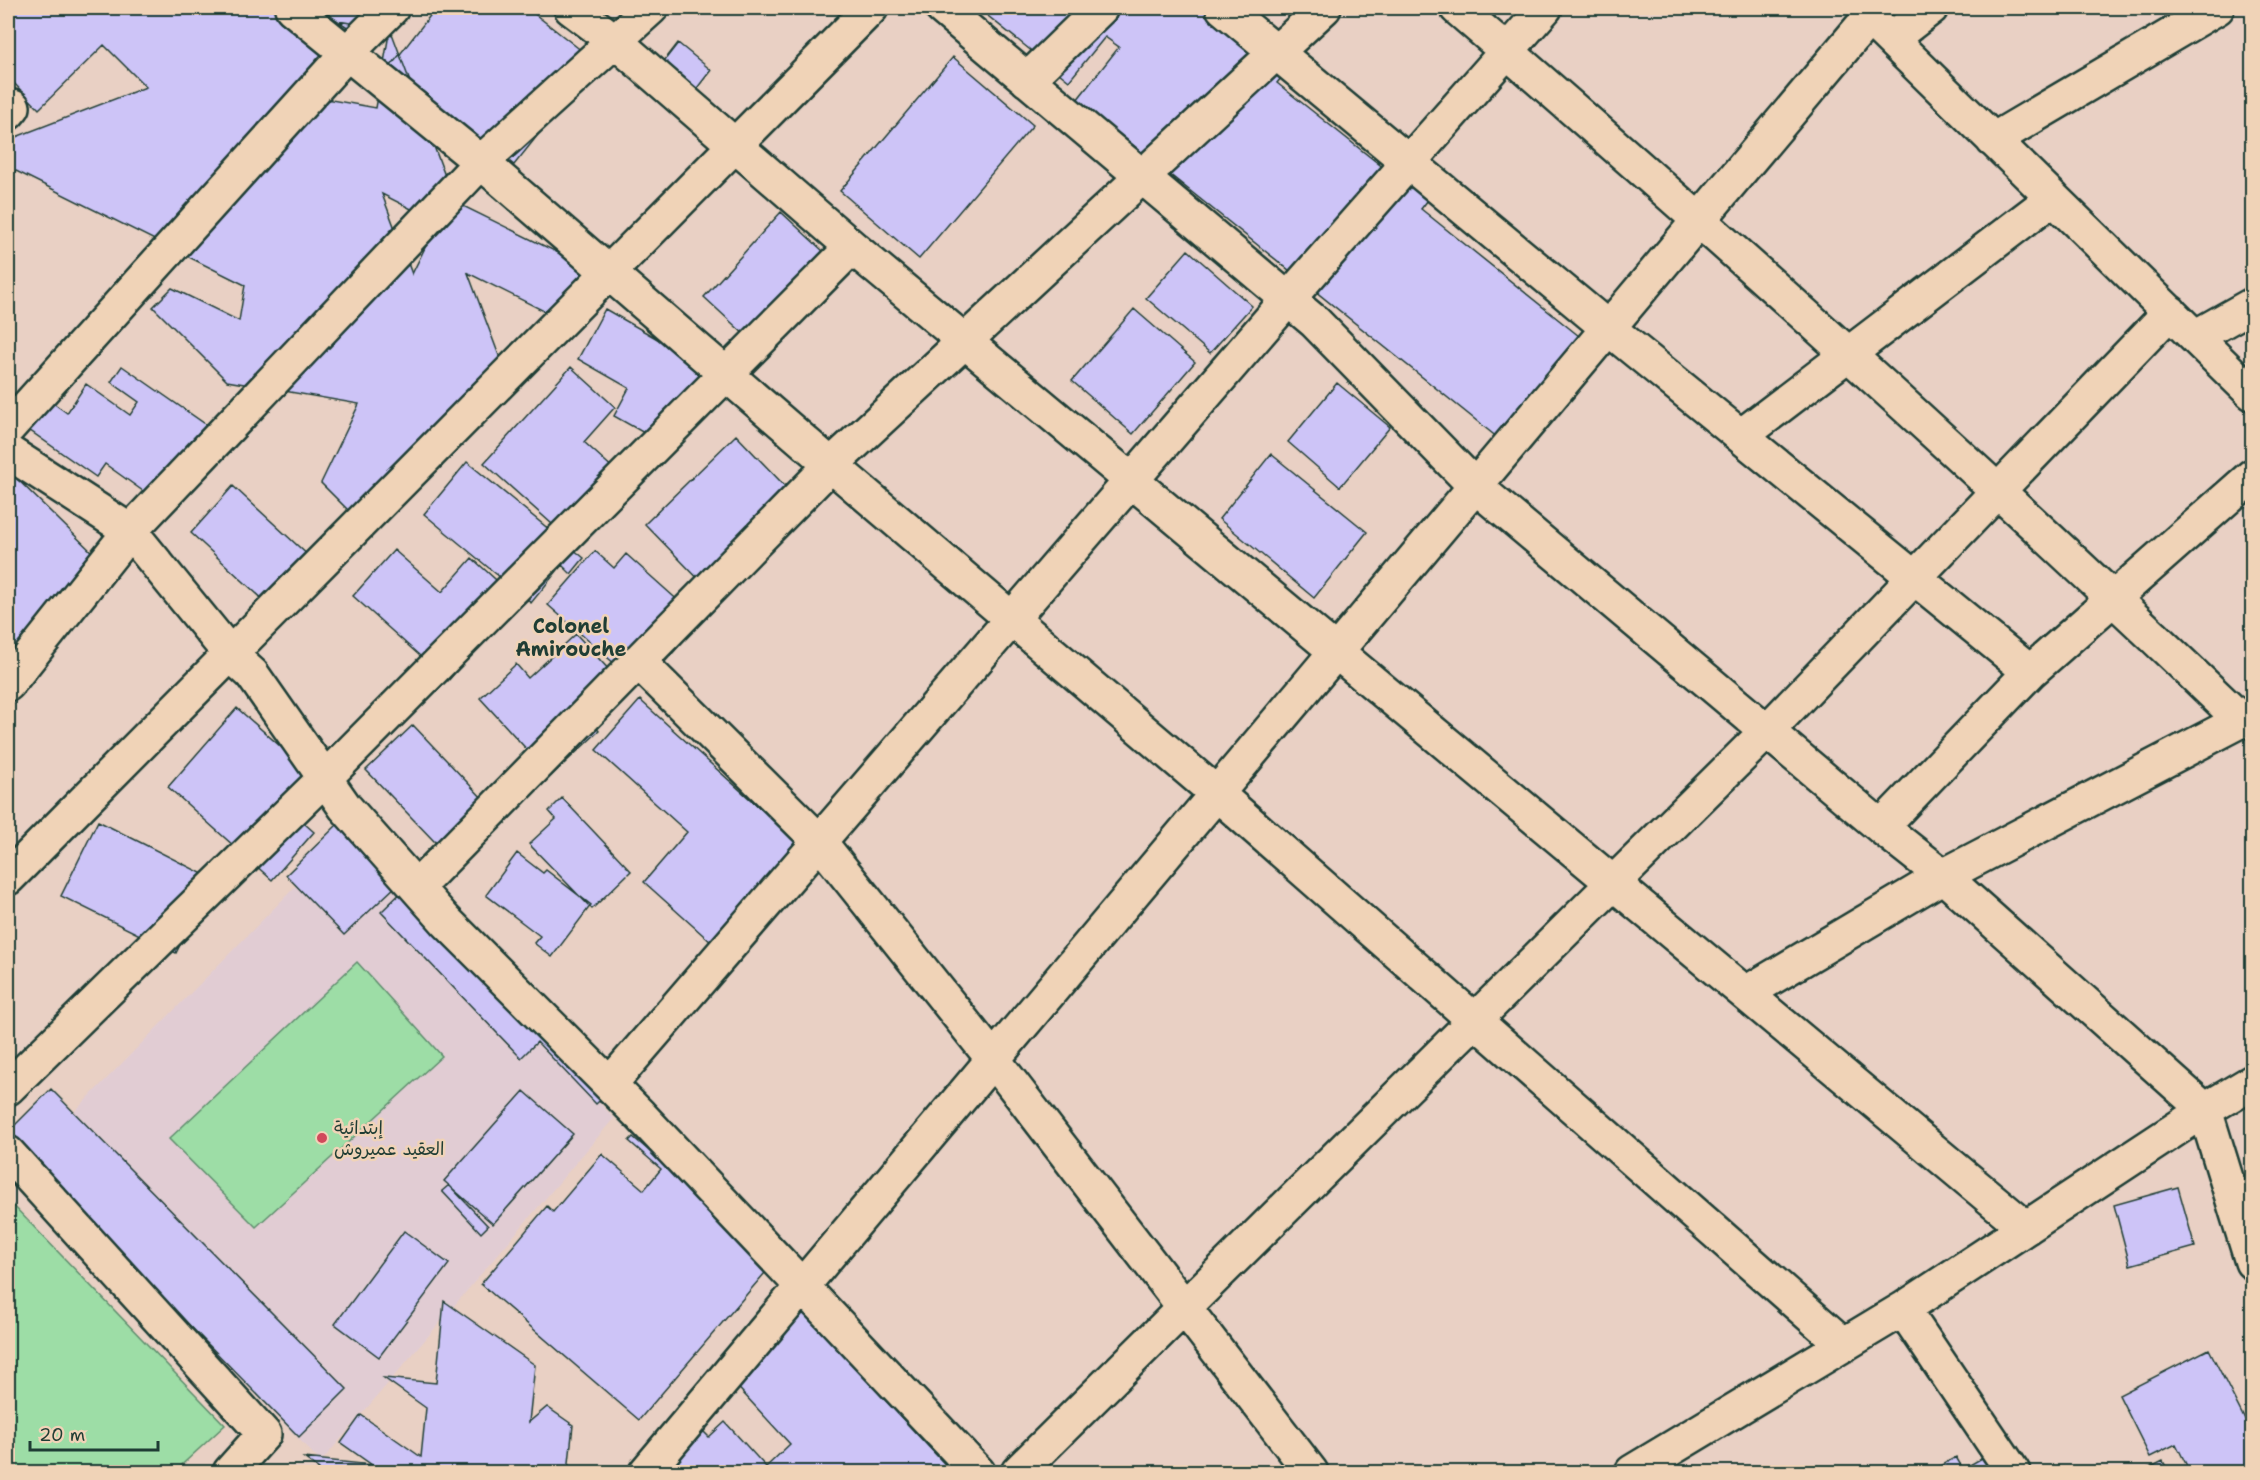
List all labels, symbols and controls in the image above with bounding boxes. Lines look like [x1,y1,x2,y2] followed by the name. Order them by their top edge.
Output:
[516,613,626,662] district label: Colonel Amirouche
[334,1116,445,1161] place label: إبتدائية العقيد عميروش
[315,1131,329,1145] marker: إبتدائية العقيد عميروش
[30,1414,158,1452] scale bar
[39,1423,85,1447] text: 20 m

